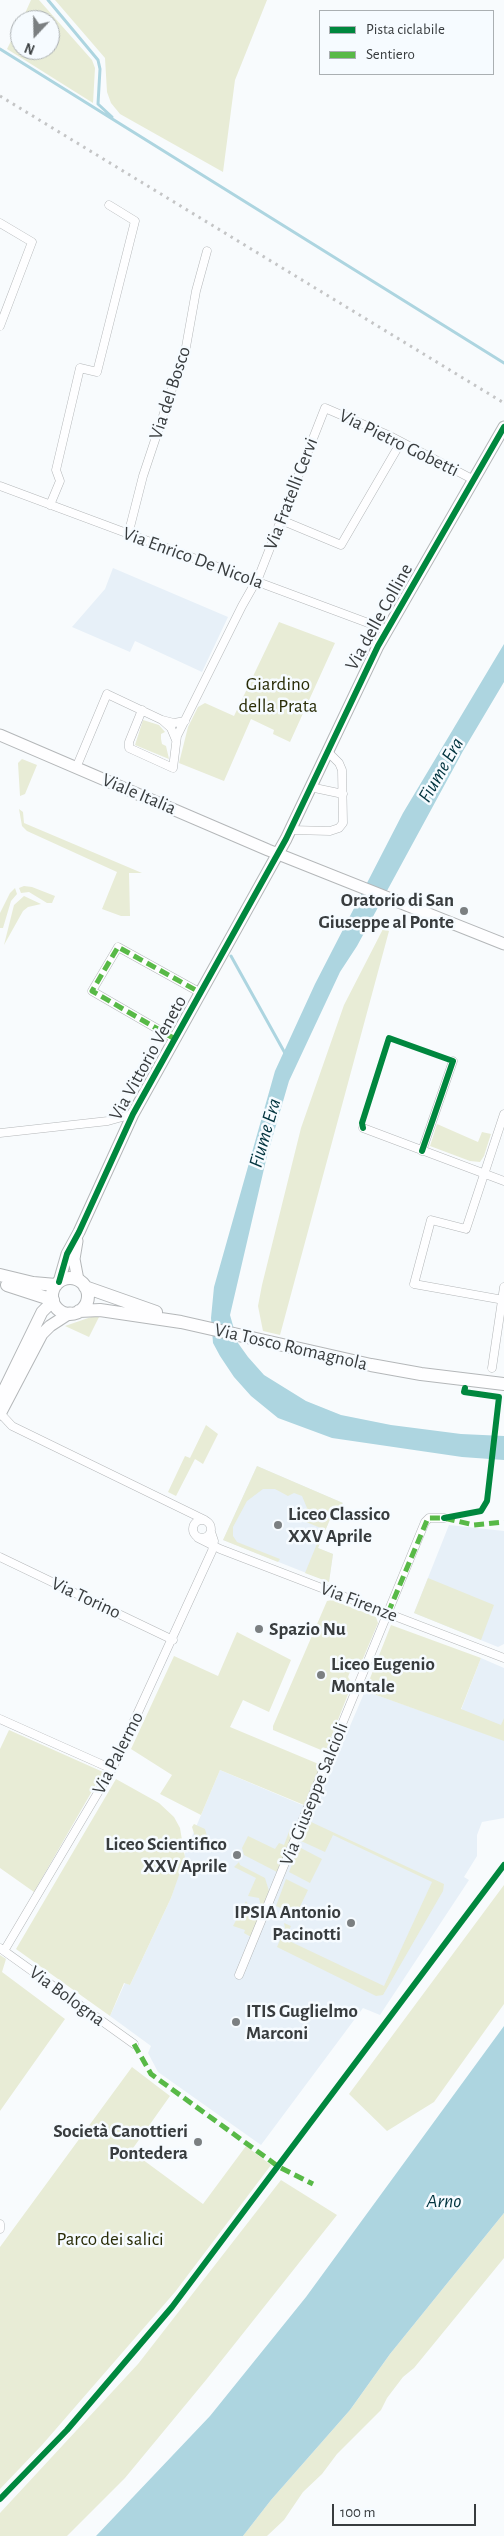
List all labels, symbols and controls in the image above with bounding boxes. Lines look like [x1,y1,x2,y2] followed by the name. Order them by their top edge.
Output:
[10,10,60,60] north arrow
[319,10,494,75] legend
[366,22,445,37] text: Pista ciclabile
[23,40,37,56] text: N
[366,47,415,62] text: Sentiero
[144,344,196,442] street label: Via del Bosco
[335,404,463,482] street label: Via Pietro Gobetti
[259,435,323,553] street label: Via Fratelli Cervi
[119,522,267,594] street label: Via Enrico De Nicola
[340,560,418,674] street label: Via delle Colline
[238,673,318,717] park label: Giardino della Prata
[413,733,469,807] water label: Fiume Era
[98,768,180,820] street label: Viale Italia
[318,889,454,933] place label: Oratorio di San Giuseppe al Ponte
[458,905,470,917] marker: Oratorio di San Giuseppe al Ponte
[104,992,192,1124] street label: Via Vittorio Veneto
[244,1095,286,1171] water label: Fiume Era
[212,1318,370,1376] street label: Via Tosco Romagnola
[288,1503,390,1547] place label: Liceo Classico XXV Aprile
[272,1519,284,1531] marker: Liceo Classico XXV Aprile
[48,1572,124,1624] street label: Via Torino
[317,1577,401,1627] street label: Via Firenze
[269,1618,346,1640] place label: Spazio Nu
[253,1623,265,1635] marker: Spazio Nu
[331,1653,435,1697] place label: Liceo Eugenio Montale
[315,1669,327,1681] marker: Liceo Eugenio Montale
[88,1708,148,1798] street label: Via Palermo
[275,1719,353,1869] street label: Via Giuseppe Salcioli
[105,1833,227,1877] place label: Liceo Scientifico XXV Aprile
[231,1849,243,1861] marker: Liceo Scientifico XXV Aprile
[234,1901,341,1945] place label: IPSIA Antonio Pacinotti
[345,1917,357,1929] marker: IPSIA Antonio Pacinotti
[25,1961,109,2031] street label: Via Bologna
[246,2000,358,2044] place label: ITIS Guglielmo Marconi
[230,2016,242,2028] marker: ITIS Guglielmo Marconi
[53,2120,188,2164] place label: Società Canottieri Pontedera
[192,2136,204,2148] marker: Società Canottieri Pontedera
[426,2189,462,2213] water label: Arno
[56,2228,164,2250] park label: Parco dei salici
[334,2494,478,2526] scale bar
[340,2505,375,2520] text: 100 m

